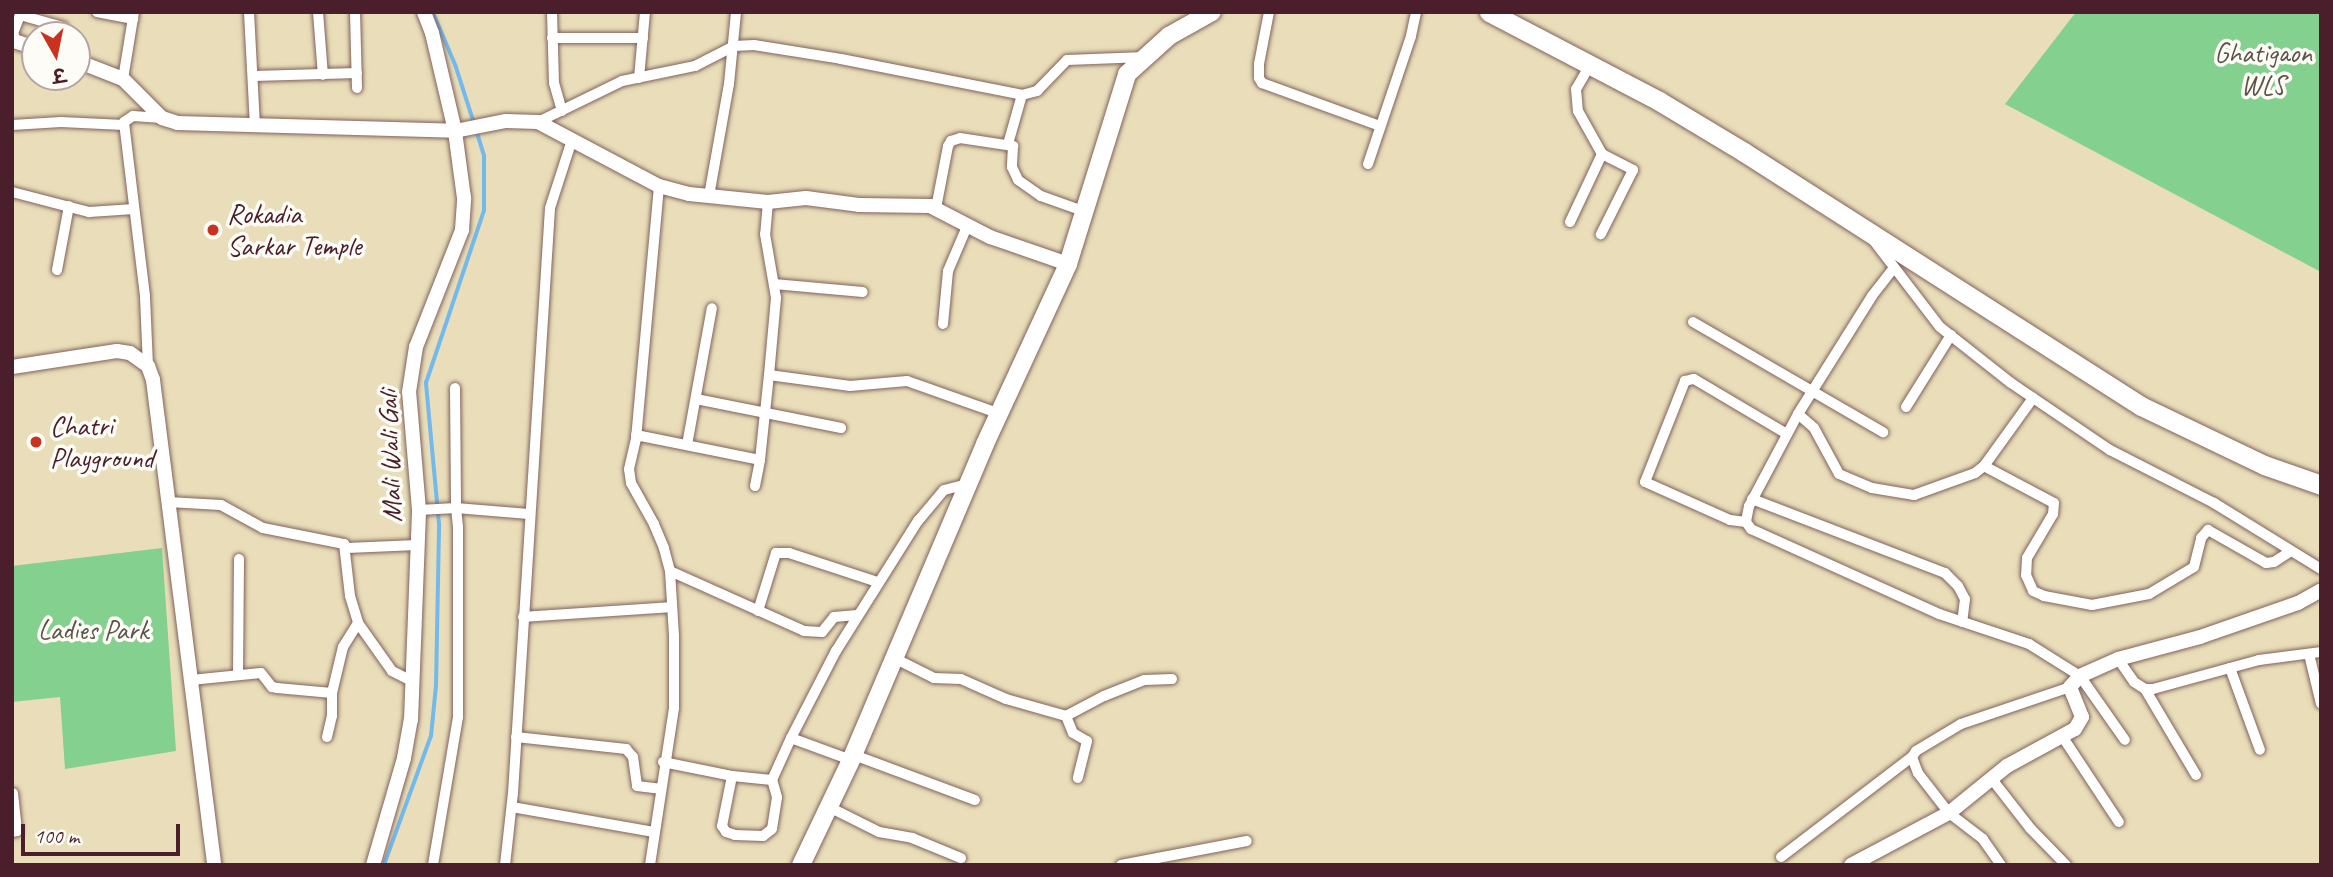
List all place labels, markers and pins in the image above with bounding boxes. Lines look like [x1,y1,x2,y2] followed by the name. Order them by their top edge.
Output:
[227,197,360,263] place label: Rokadia Sarkar Temple
[205,222,221,238] marker: Rokadia Sarkar Temple
[50,409,154,475] place label: Chatri Playground
[28,434,44,450] marker: Chatri Playground

